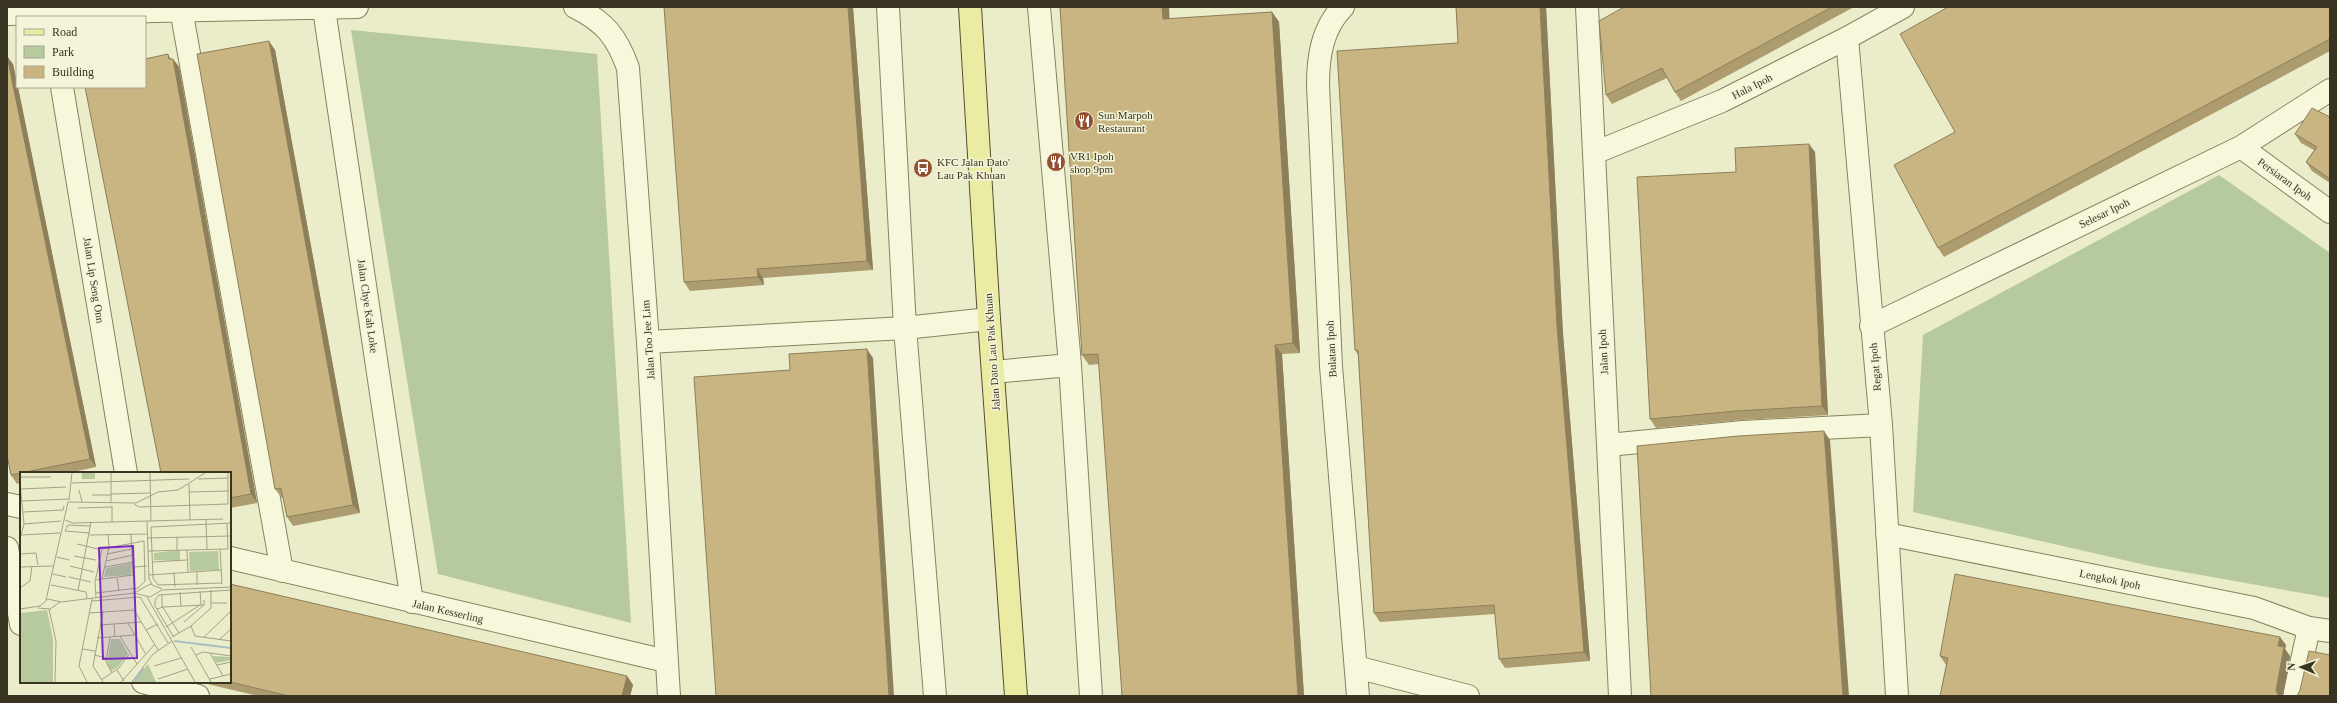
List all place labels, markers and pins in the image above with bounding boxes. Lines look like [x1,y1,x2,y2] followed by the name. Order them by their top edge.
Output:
[1098,109,1153,134] place label: Sun Marpoh Restaurant
[1073,110,1095,132] restaurant icon: Sun Marpoh Restaurant
[1070,150,1114,175] place label: VR1 Ipoh shop 9pm
[1045,151,1067,173] restaurant icon: VR1 Ipoh shop 9pm
[937,156,1010,181] place label: KFC Jalan Dato' Lau Pak Khuan
[912,157,934,179] bus stop icon: KFC Jalan Dato' Lau Pak Khuan

